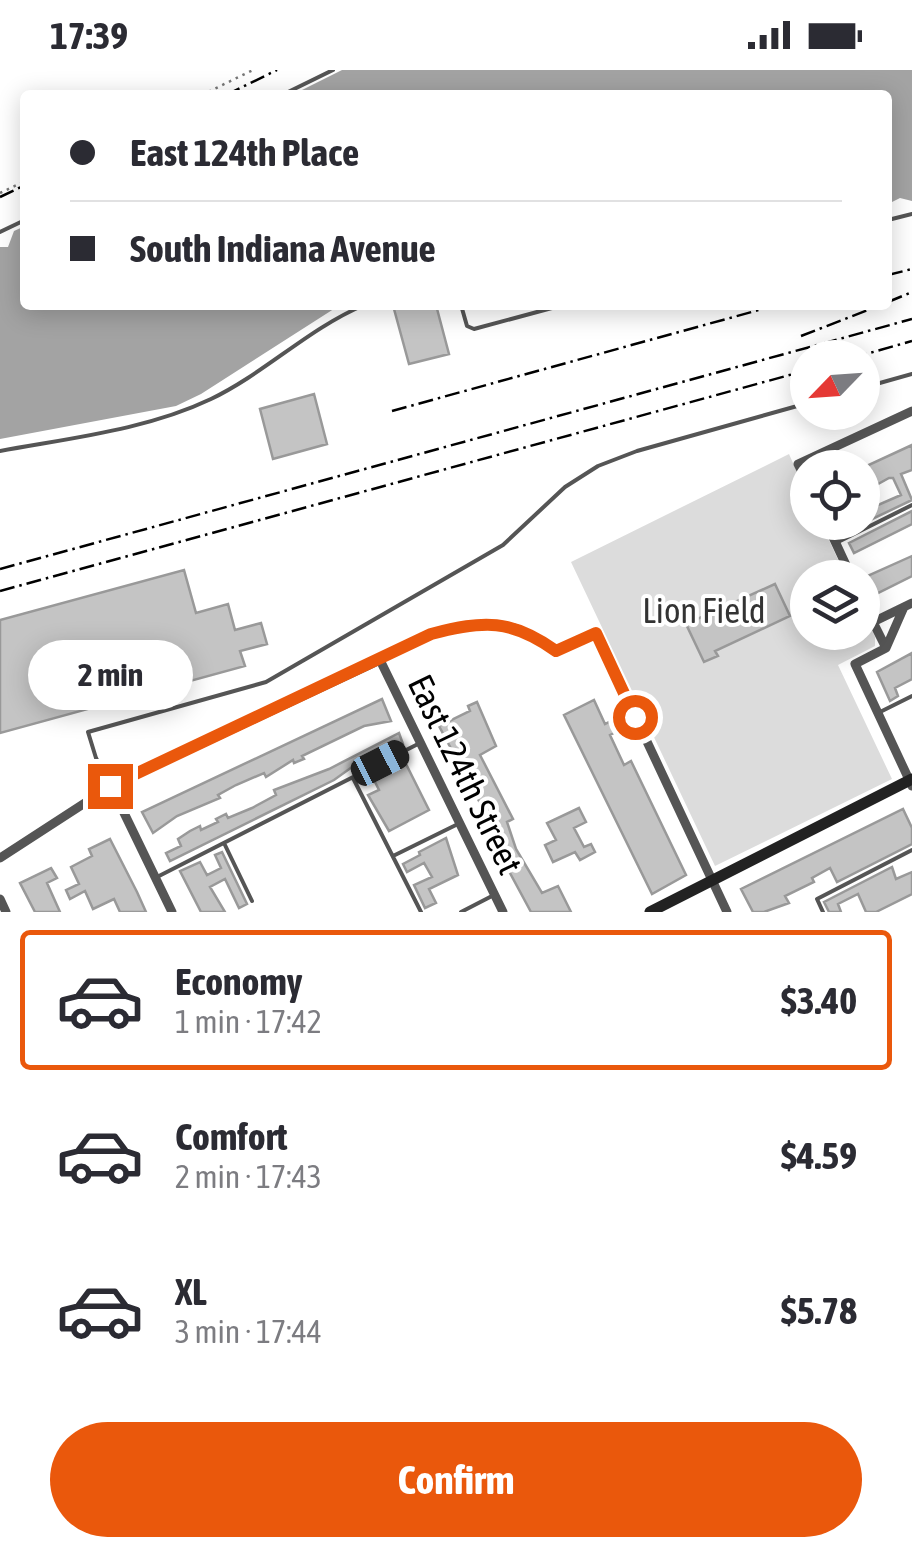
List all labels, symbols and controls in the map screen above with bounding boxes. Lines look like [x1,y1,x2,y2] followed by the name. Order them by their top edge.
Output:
[50,14,128,57] text: 17:39
[130,131,359,174] text: East 124th Place
[130,227,436,270] text: South Indiana Avenue
[790,340,880,430] north arrow
[790,340,880,650] map controls
[790,450,880,540] button: locate
[790,560,880,650] button: layers
[642,590,766,630] park label: Lion Field
[28,641,192,711] callout: 2 min
[78,656,143,693] text: 2 min
[401,668,531,880] street label: East 124th Street
[613,695,658,740] route start
[346,736,414,790] car
[88,764,133,809] route end
[55,955,145,1045] icon: car
[175,960,302,1003] text: Economy
[781,979,857,1022] text: $3.40
[175,1003,322,1040] text: 1 min · 17:42
[55,1110,145,1200] icon: car
[175,1115,287,1158] text: Comfort
[781,1134,857,1177] text: $4.59
[175,1158,322,1195] text: 2 min · 17:43
[55,1265,145,1355] icon: car
[175,1270,207,1313] text: XL
[781,1289,857,1332] text: $5.78
[175,1313,322,1350] text: 3 min · 17:44
[50,1422,862,1537] button: Confirm

